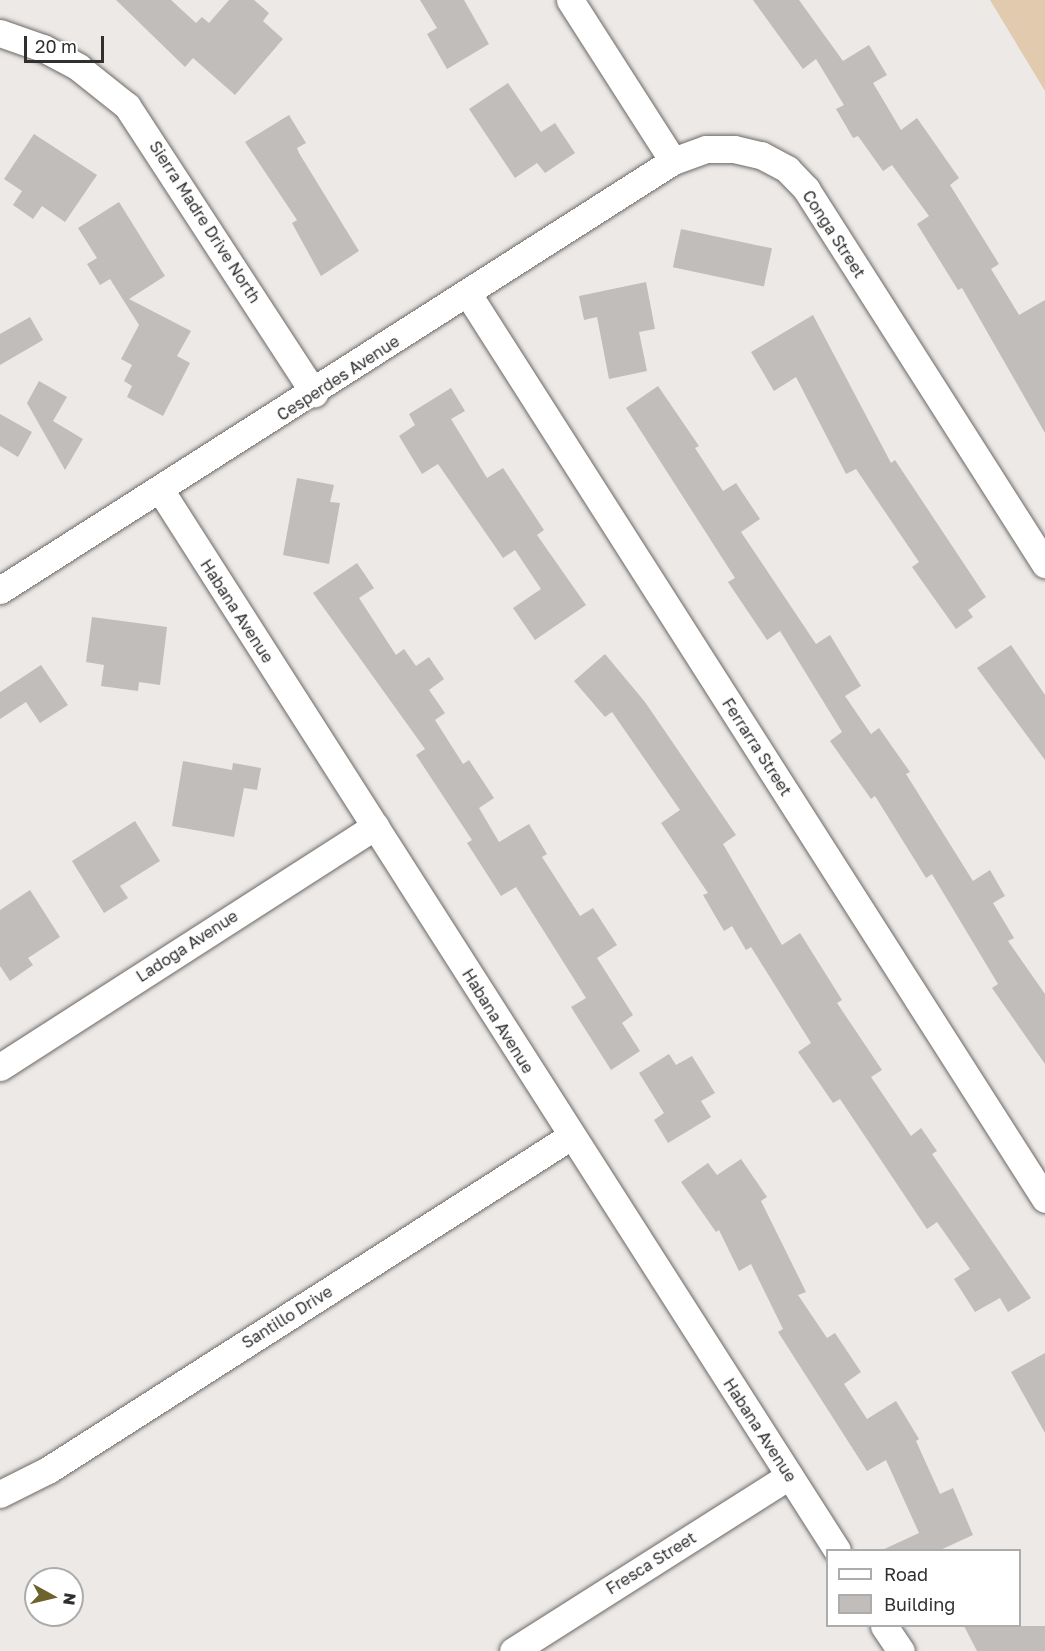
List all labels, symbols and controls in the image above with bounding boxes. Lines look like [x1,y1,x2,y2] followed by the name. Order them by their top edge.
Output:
[27,24,106,62] scale bar
[35,35,77,57] text: 20 m
[145,137,265,307] street label: Sierra Madre Drive North
[799,187,869,281] street label: Conga Street
[273,331,403,425] street label: Cesperdes Avenue
[196,556,278,666] street label: Habana Avenue
[718,695,796,799] street label: Ferrarra Street
[133,906,241,986] street label: Ladoga Avenue
[458,965,538,1077] street label: Habana Avenue
[238,1282,336,1352] street label: Santillo Drive
[719,1375,801,1485] street label: Habana Avenue
[602,1528,700,1598] street label: Fresca Street
[826,1549,1021,1627] legend
[884,1563,928,1585] text: Road
[24,1567,84,1627] north arrow
[59,1592,81,1607] text: N
[884,1593,955,1615] text: Building

